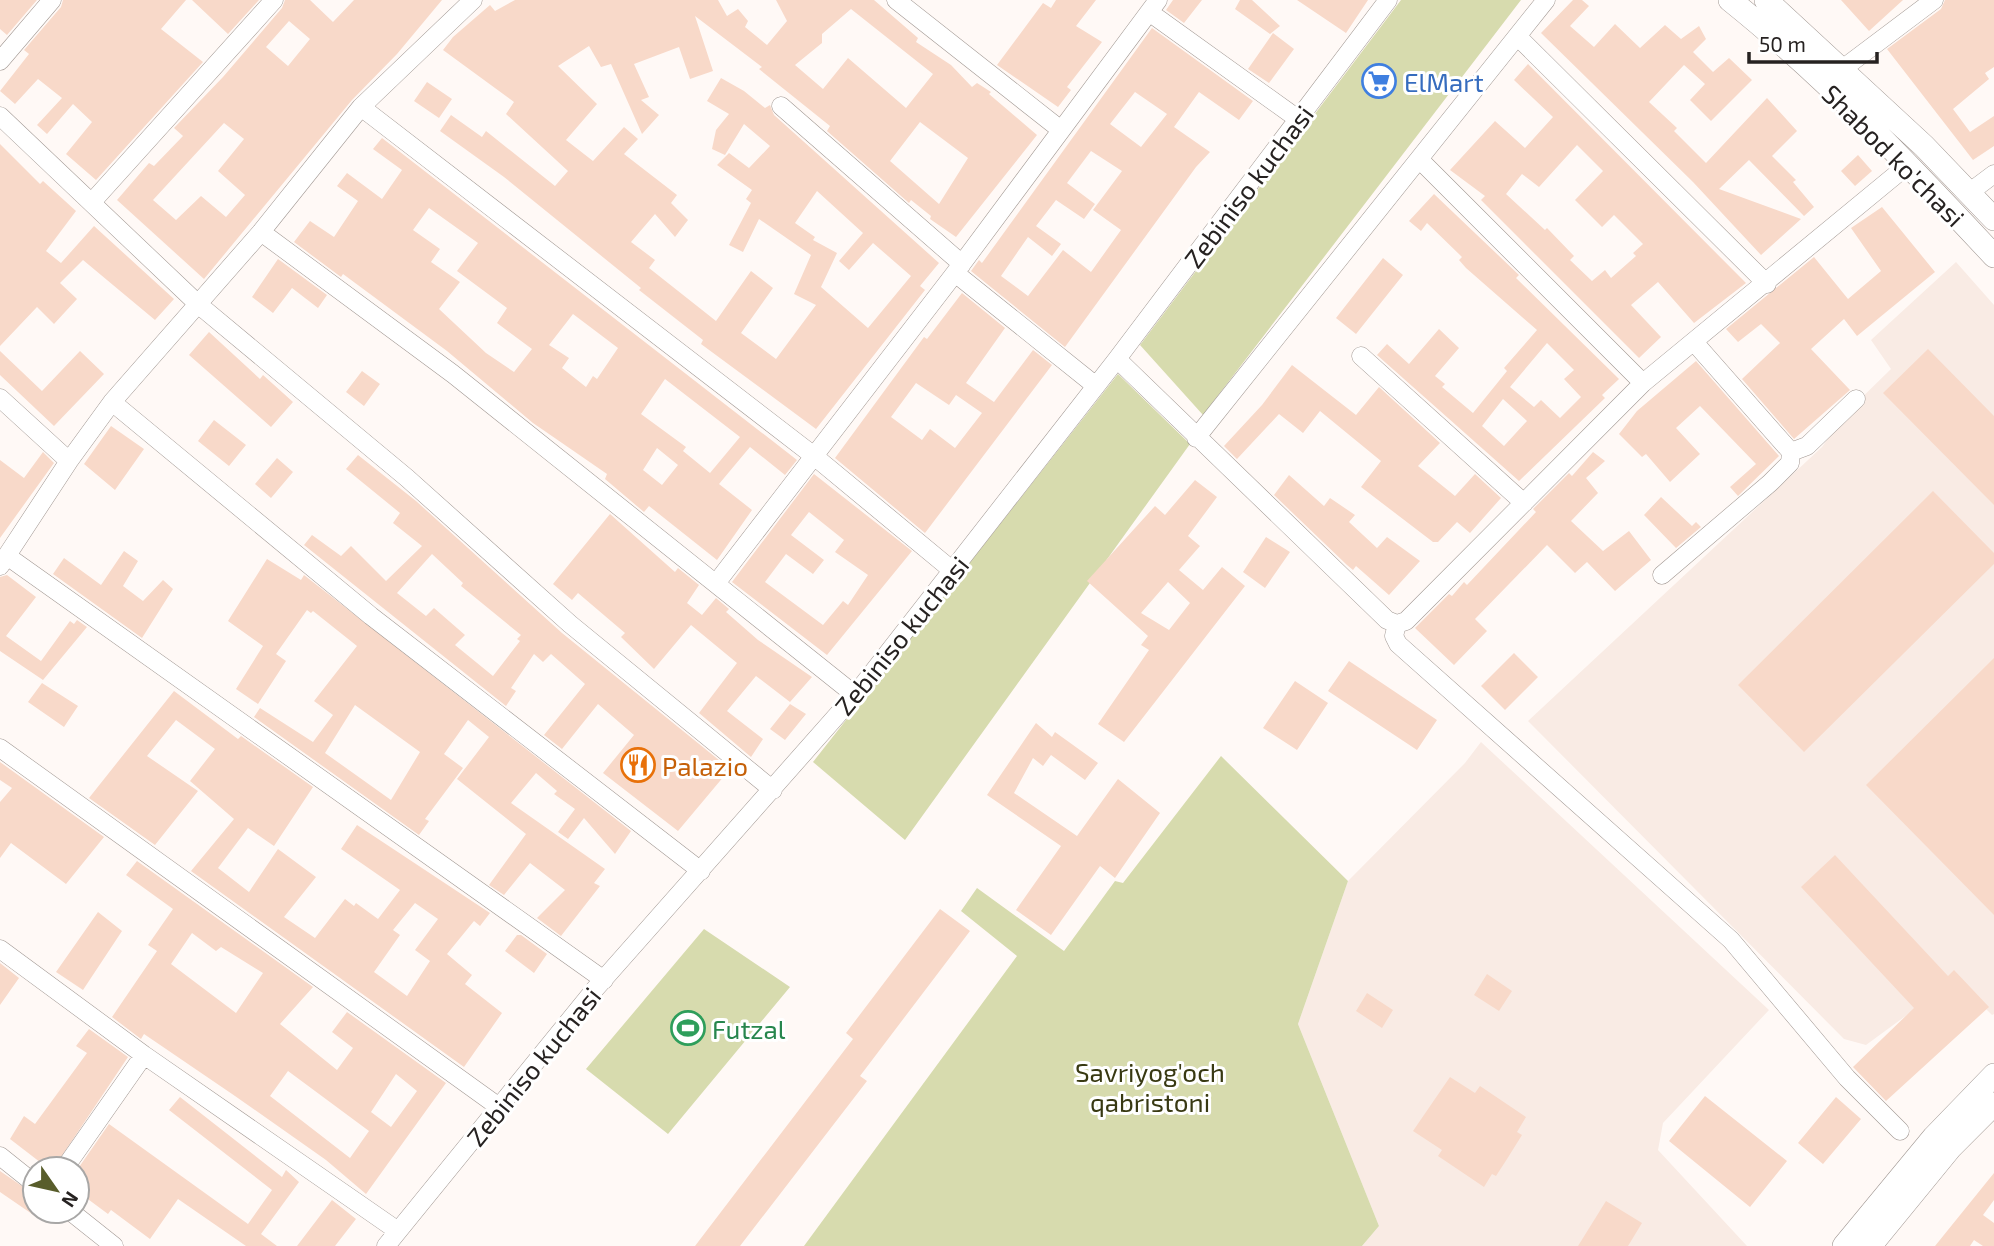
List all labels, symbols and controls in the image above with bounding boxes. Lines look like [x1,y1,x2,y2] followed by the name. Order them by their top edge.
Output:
[1749,21,1877,65] scale bar
[1759,31,1806,56] text: 50 m
[1360,62,1398,100] supermarket icon: ElMart
[1404,66,1484,97] place label: ElMart
[1817,78,1971,232] street label: Shabod ko'chasi
[1177,99,1319,273] street label: Zebiniso kuchasi
[828,549,974,721] street label: Zebiniso kuchasi
[619,746,657,784] restaurant icon: Palazio
[662,750,748,781] place label: Palazio
[460,980,606,1152] street label: Zebiniso kuchasi
[669,1009,707,1047] sports icon: Futzal
[712,1013,786,1044] place label: Futzal
[1075,1056,1225,1117] park label: Savriyog'och qabristoni
[21,1155,91,1225] north arrow
[57,1188,84,1212] text: N

